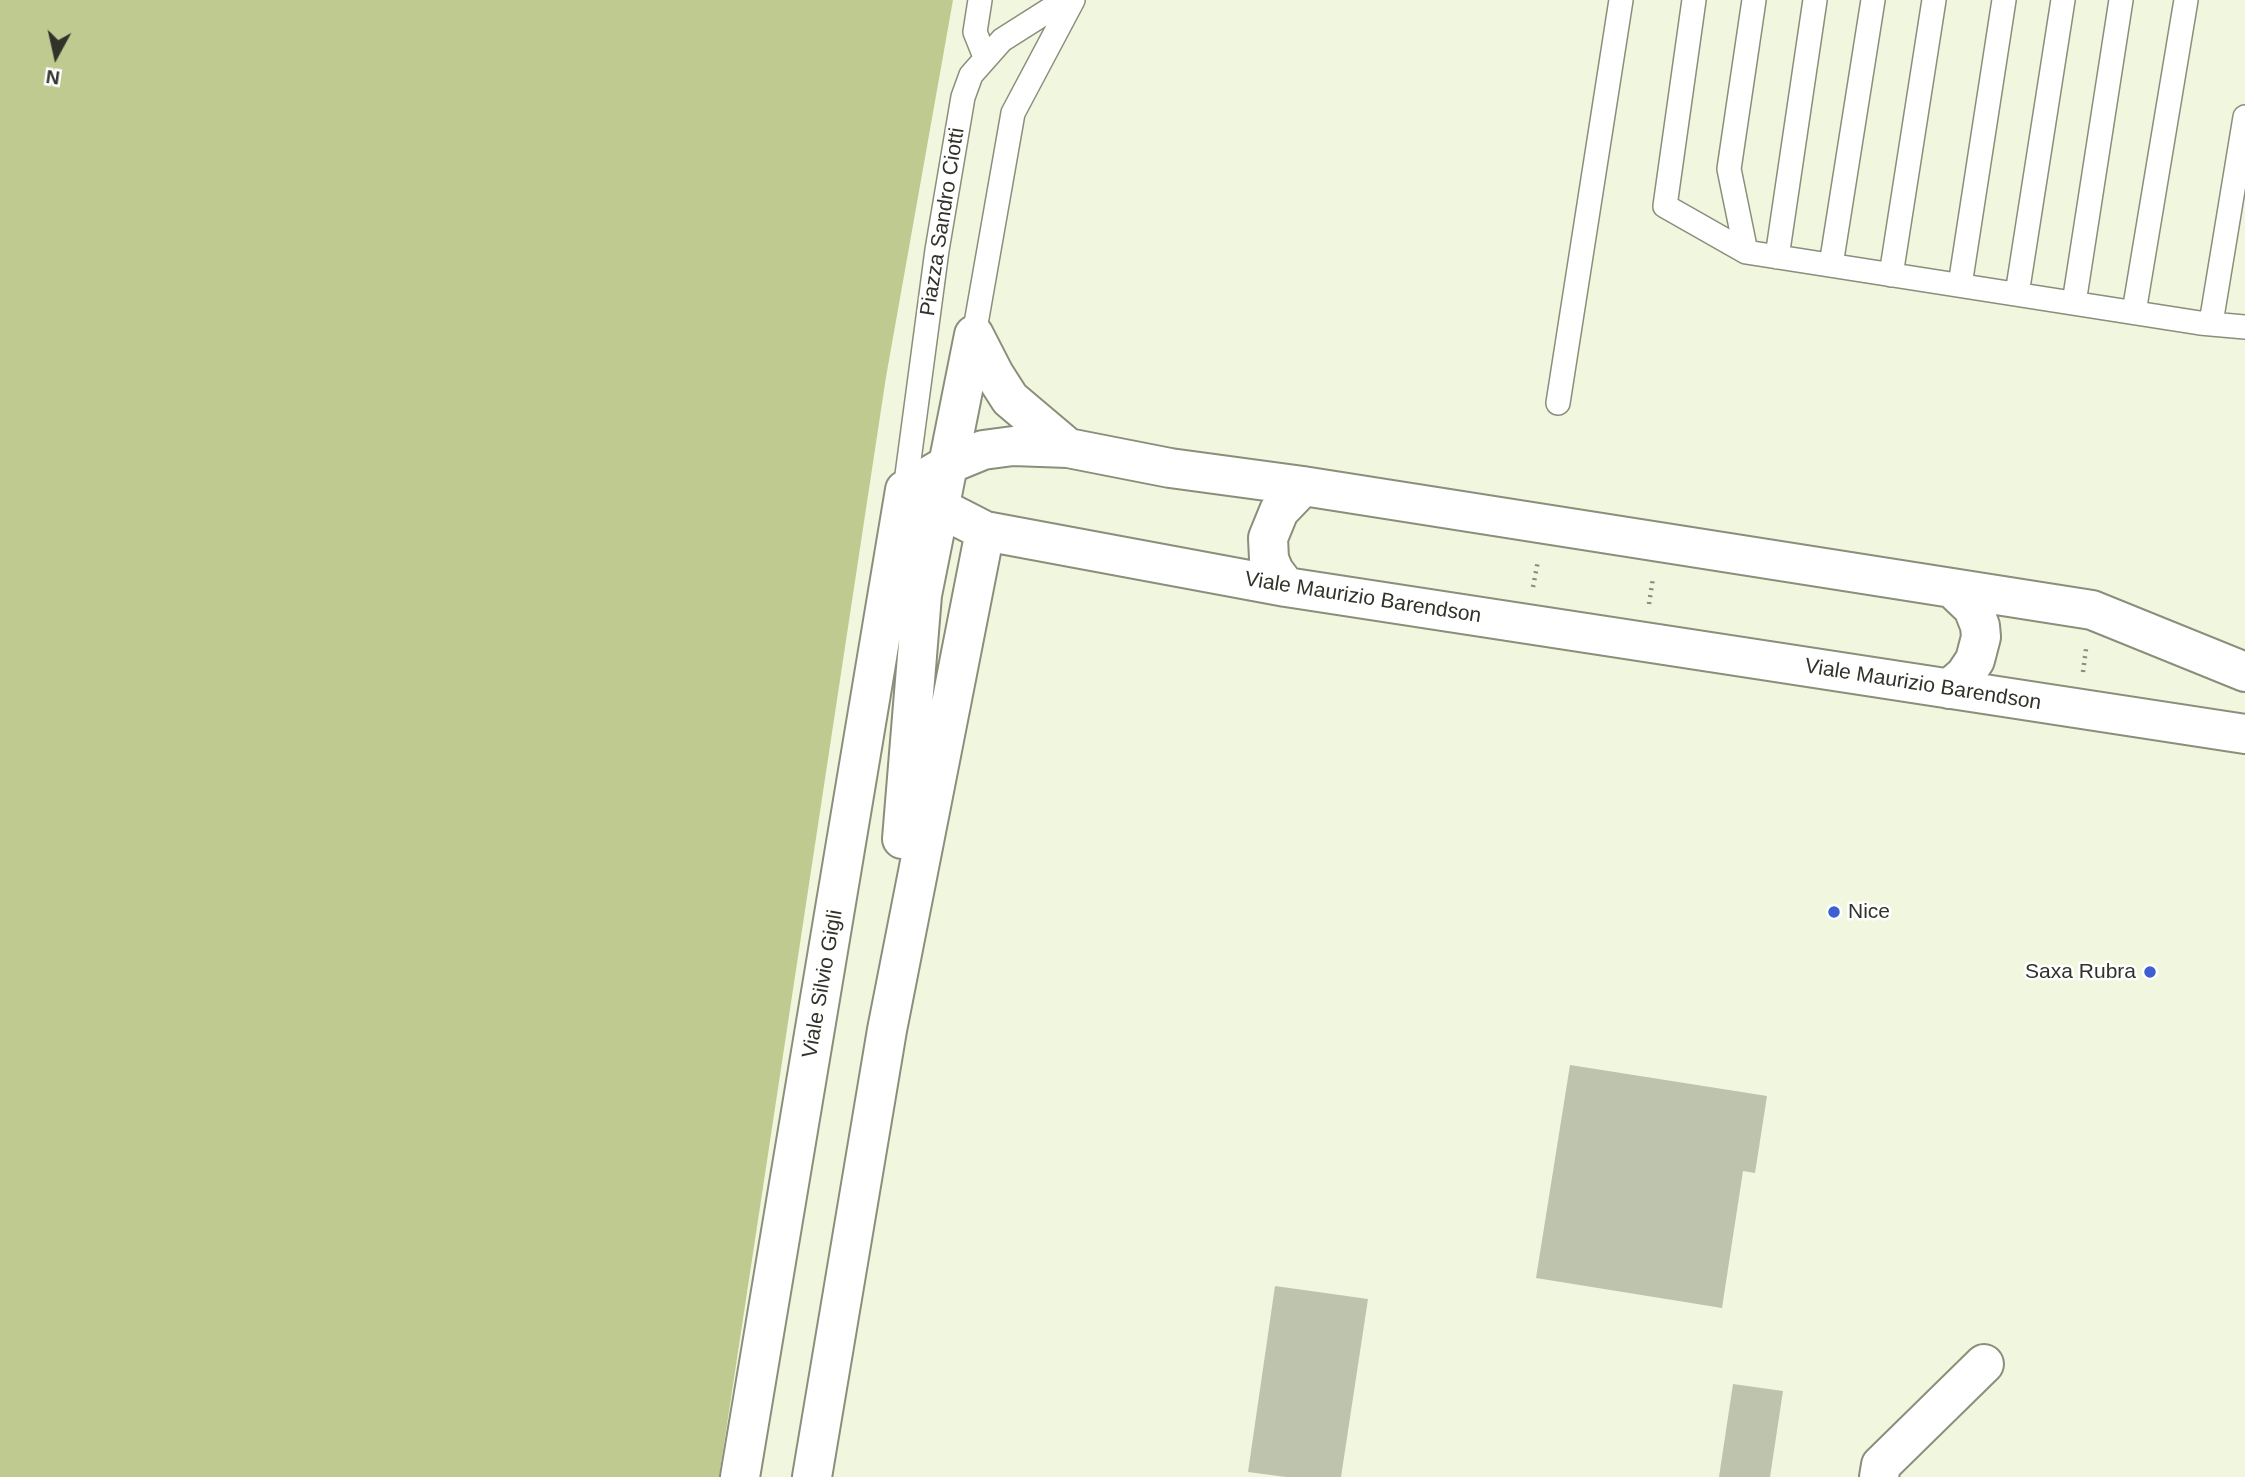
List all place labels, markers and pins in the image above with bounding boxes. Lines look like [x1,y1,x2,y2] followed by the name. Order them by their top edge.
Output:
[1848,899,1890,925] place label: Nice
[1826,904,1842,920] marker: Nice
[2025,959,2136,985] place label: Saxa Rubra
[2142,964,2158,980] marker: Saxa Rubra

